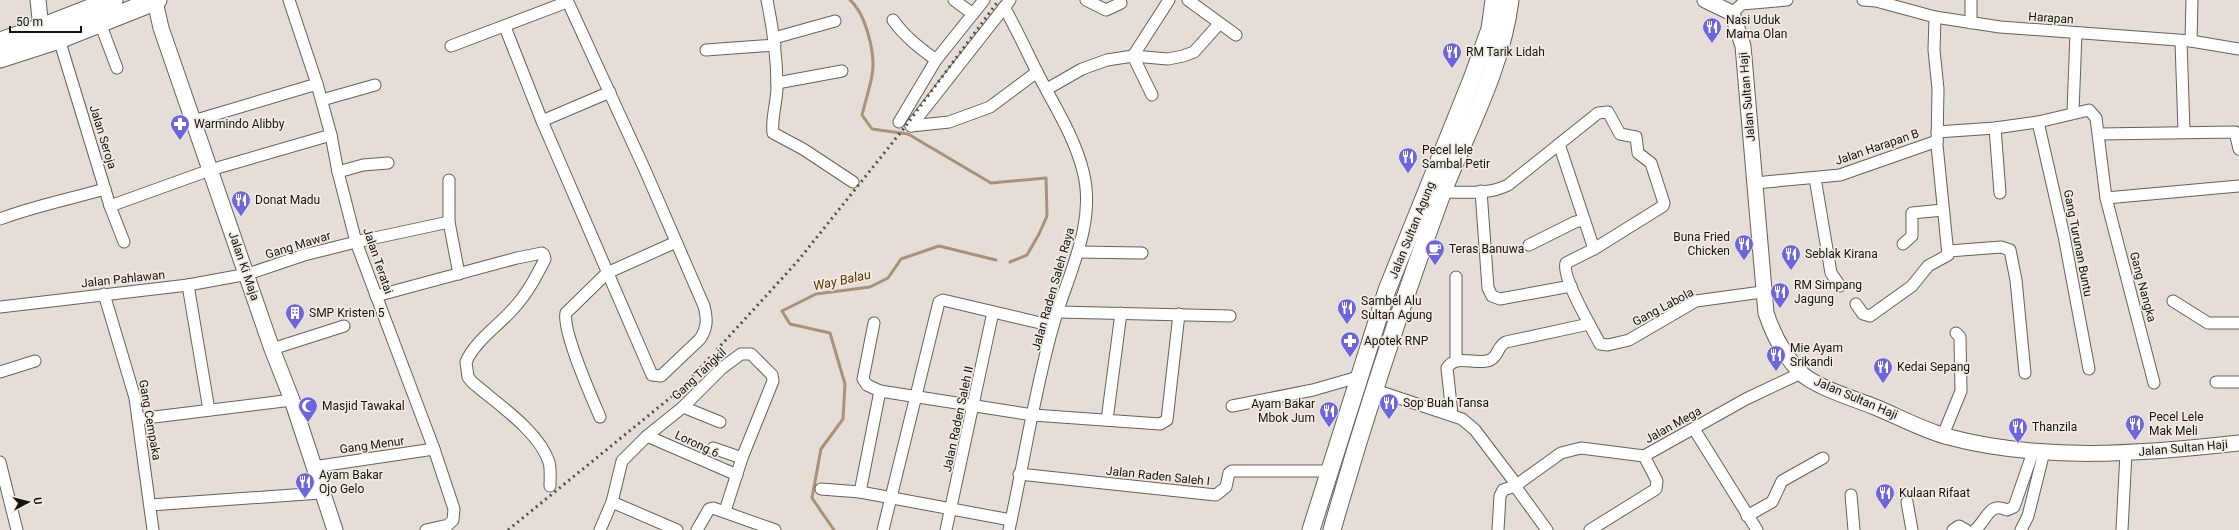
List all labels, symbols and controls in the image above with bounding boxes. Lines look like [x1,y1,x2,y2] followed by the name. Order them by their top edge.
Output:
[10,8,81,34] scale bar
[2028,9,2074,27] street label: Harapan
[1726,13,1787,41] place label: Nasi Uduk Mama Olan
[16,15,43,29] text: 50 m
[1701,16,1723,44] restaurant icon: Nasi Uduk Mama Olan
[1441,41,1463,69] restaurant icon: RM Tarik Lidah
[1466,45,1545,59] place label: RM Tarik Lidah
[1736,52,1758,142] street label: Jalan Sultan Haji
[87,103,119,171] street label: Jalan Seroja
[169,113,191,141] pharmacy icon: Warmindo Alibby
[194,117,285,131] place label: Warmindo Alibby
[1833,126,1921,168] street label: Jalan Harapan B
[1422,143,1490,171] place label: Pecel lele Sambal Petir
[1397,146,1419,174] restaurant icon: Pecel lele Sambal Petir
[1386,179,1438,281] street label: Jalan Sultan Agung
[2061,188,2095,298] street label: Gang Turunan Buntu
[230,189,252,217] restaurant icon: Donat Madu
[255,193,320,207] place label: Donat Madu
[360,226,396,296] street label: Jalan Teratai
[1029,226,1077,352] street label: Jalan Raden Saleh Raya
[264,228,332,262] street label: Gang Mawar
[226,230,262,302] street label: Jalan Ki Maja
[1673,230,1730,258] place label: Buna Fried Chicken
[1733,233,1755,261] restaurant icon: Buna Fried Chicken
[1424,238,1446,266] cafe icon: Teras Banuwa
[1449,242,1524,256] place label: Teras Banuwa
[1780,243,1802,271] restaurant icon: Seblak Kirana
[1805,247,1878,261] place label: Seblak Kirana
[2127,250,2159,324] street label: Gang Nangka
[812,267,872,293] water label: Way Balau
[80,268,166,290] street label: Jalan Pahlawan
[1794,278,1862,306] place label: RM Simpang Jagung
[1769,281,1791,309] restaurant icon: RM Simpang Jagung
[1630,285,1696,329] street label: Gang Labola
[1361,294,1432,322] place label: Sambel Alu Sultan Agung
[1336,297,1358,325] restaurant icon: Sambel Alu Sultan Agung
[284,302,306,330] building icon: SMP Kristen 5
[309,306,385,320] place label: SMP Kristen 5
[1339,330,1361,358] pharmacy icon: Apotek RNP
[1364,334,1429,348] place label: Apotek RNP
[1790,341,1843,369] place label: Mie Ayam Srikandi
[1765,344,1787,372] restaurant icon: Mie Ayam Srikandi
[669,345,729,403] street label: Gang Tangkil
[1872,356,1894,384] restaurant icon: Kedai Sepang
[1897,360,1970,374] place label: Kedai Sepang
[940,365,976,473] street label: Jalan Raden Saleh II
[1812,374,1900,422] street label: Jalan Sultan Haji
[136,379,164,461] street label: Gang Cempaka
[1378,392,1400,420] restaurant icon: Sop Buah Tansa
[297,395,319,423] mosque icon: Masjid Tawakal
[1403,396,1489,410] place label: Sop Buah Tansa
[1251,397,1315,425] place label: Ayam Bakar Mbok Jum
[322,399,405,413] place label: Masjid Tawakal
[1318,400,1340,428] restaurant icon: Ayam Bakar Mbok Jum
[1642,404,1704,446] street label: Jalan Mega
[2149,410,2204,438] place label: Pecel Lele Mak Meli
[2124,413,2146,441] restaurant icon: Pecel Lele Mak Meli
[2007,416,2029,444] restaurant icon: Thanzila
[2032,420,2077,434] place label: Thanzila
[673,428,722,460] street label: Lorong 6
[339,434,405,456] street label: Gang Menur
[2138,437,2228,459] street label: Jalan Sultan Haji
[1105,464,1211,488] street label: Jalan Raden Saleh I
[319,468,383,496] place label: Ayam Bakar Ojo Gelo
[294,471,316,499] restaurant icon: Ayam Bakar Ojo Gelo
[8,482,48,522] north arrow
[1874,482,1896,510] restaurant icon: Kulaan Rifaat
[1899,486,1970,500] place label: Kulaan Rifaat
[31,496,44,505] text: U

